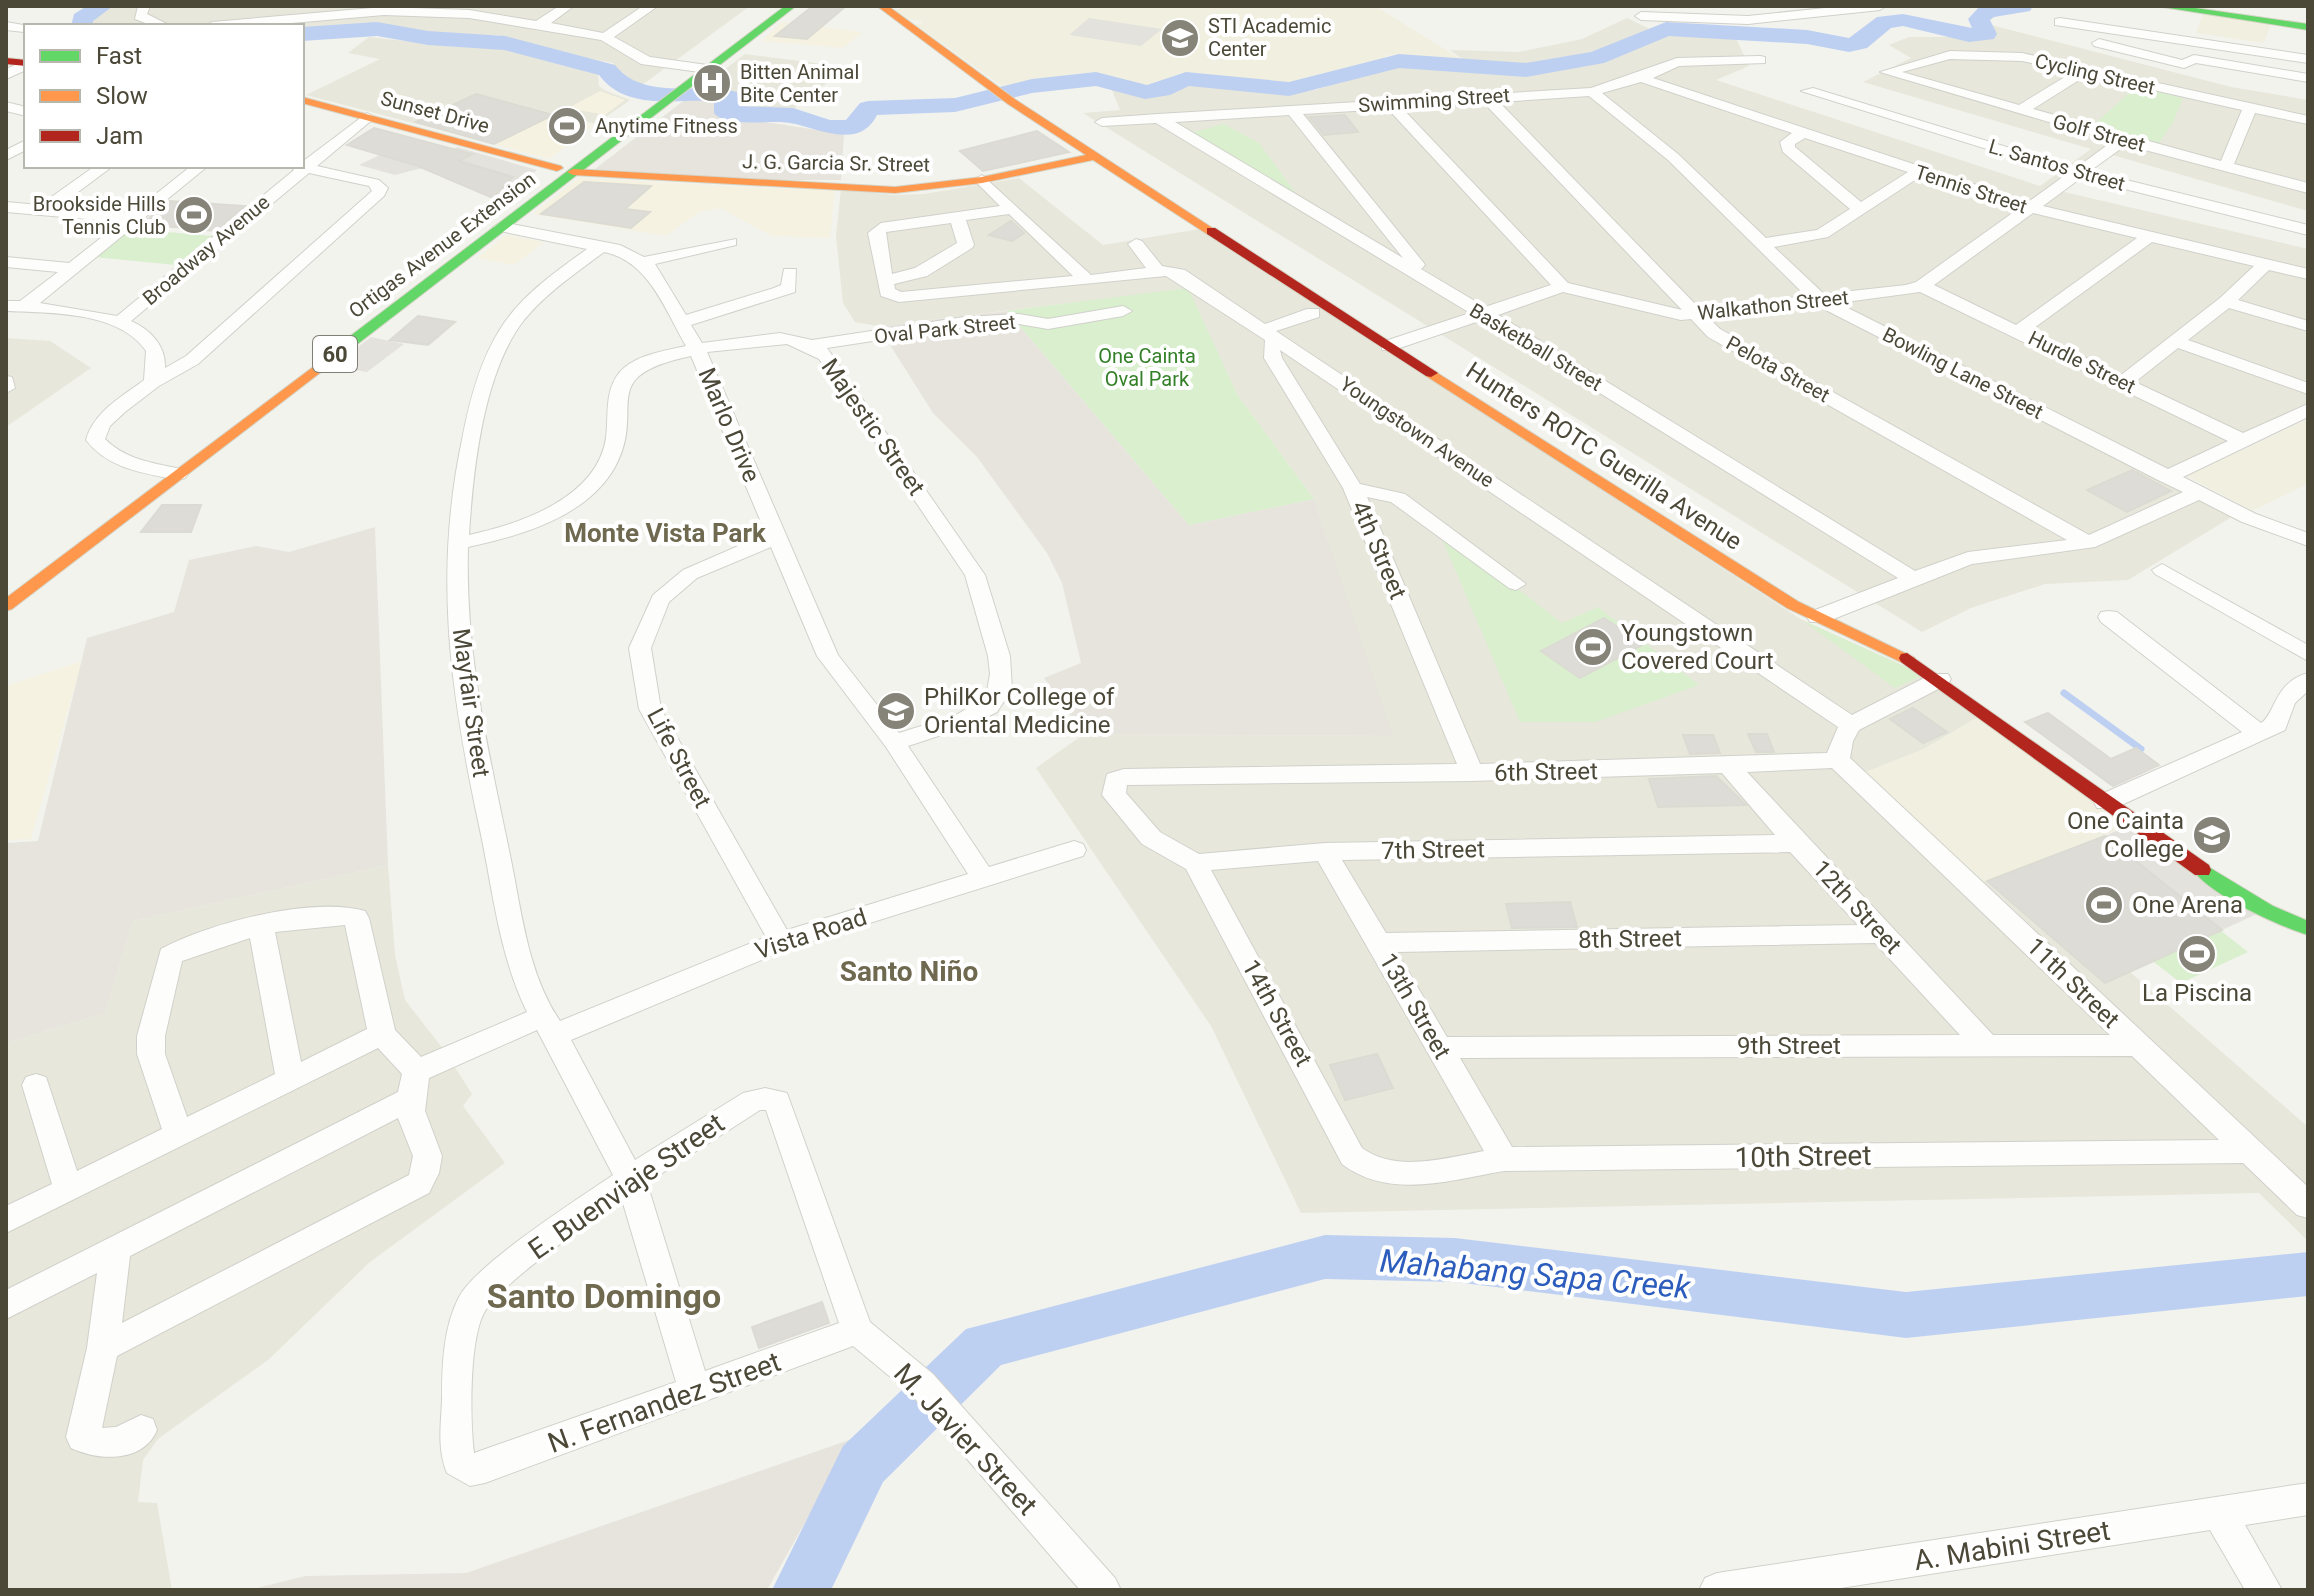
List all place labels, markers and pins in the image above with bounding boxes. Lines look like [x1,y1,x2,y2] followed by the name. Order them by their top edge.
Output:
[1208,14,1331,61] place label: STI Academic Center
[1159,17,1201,59] school or university icon: STI Academic Center
[740,60,859,107] place label: Bitten Animal Bite Center
[691,62,733,104] hospital icon: Bitten Animal Bite Center
[546,105,588,147] sports icon: Anytime Fitness
[595,114,738,138] place label: Anytime Fitness
[33,192,166,239] place label: Brookside Hills Tennis Club
[173,194,215,236] sports icon: Brookside Hills Tennis Club
[1621,619,1774,675] place label: Youngstown Covered Court
[1572,626,1614,668] sports icon: Youngstown Covered Court
[924,683,1115,739] place label: PhilKor College of Oriental Medicine
[875,690,917,732] school or university icon: PhilKor College of Oriental Medicine
[2067,807,2184,863] place label: One Cainta College
[2191,814,2233,856] school or university icon: One Cainta College
[2083,884,2125,926] sports icon: One Arena
[2132,891,2243,919] place label: One Arena
[2176,933,2218,975] sports icon: La Piscina
[2142,979,2252,1007] place label: La Piscina

